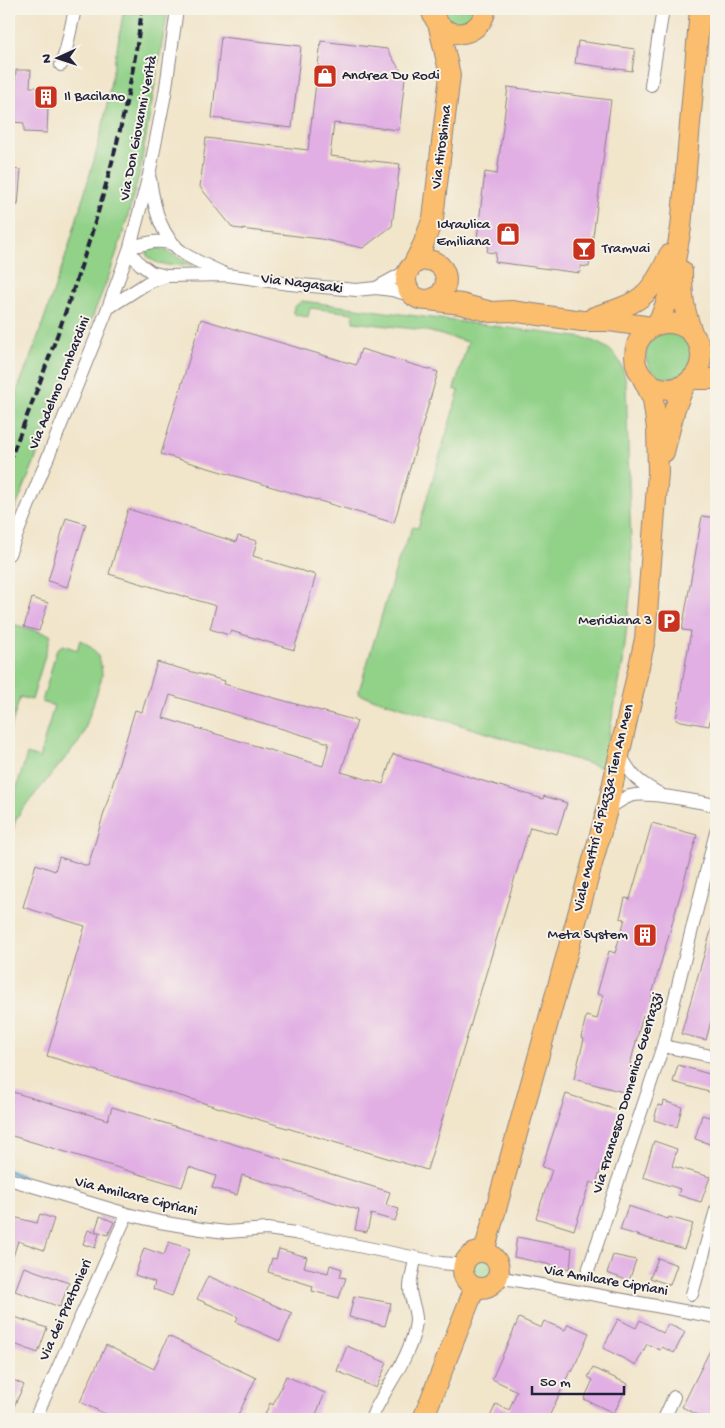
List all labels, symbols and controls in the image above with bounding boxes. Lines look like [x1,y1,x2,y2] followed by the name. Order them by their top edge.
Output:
[32,32,82,82] north arrow
[116,53,162,203] street label: Via Don Giovanni Verità
[39,54,56,64] text: N
[312,63,338,89] shop icon: Andrea Du Rodi
[342,67,440,85] place label: Andrea Du Rodi
[33,84,59,110] building icon: Il Bacilano
[64,88,126,106] place label: Il Bacilano
[428,103,456,191] street label: Via Hiroshima
[436,216,491,251] place label: Idraulica Emiliana
[495,221,521,247] shop icon: Idraulica Emiliana
[571,236,597,262] bar icon: Tramvai
[601,240,650,258] place label: Tramvai
[259,270,344,298] street label: Via Nagasaki
[25,314,95,453] street label: Via Adelmo Lombardini
[656,608,682,634] parking icon: Meridiana 3
[578,612,652,630] place label: Meridiana 3
[569,703,638,914] street label: Viale Martiri di Piazza Tien An Men
[632,922,658,948] building icon: Meta System
[547,926,628,944] place label: Meta System
[589,990,667,1197] street label: Via Francesco Domenico Guerrazzi
[72,1173,199,1221] street label: Via Amilcare Cipriani
[35,1256,96,1365] street label: Via dei Pratonieri
[542,1261,669,1301] street label: Via Amilcare Cipriani
[532,1363,625,1395] scale bar
[540,1374,571,1392] text: 50 m

